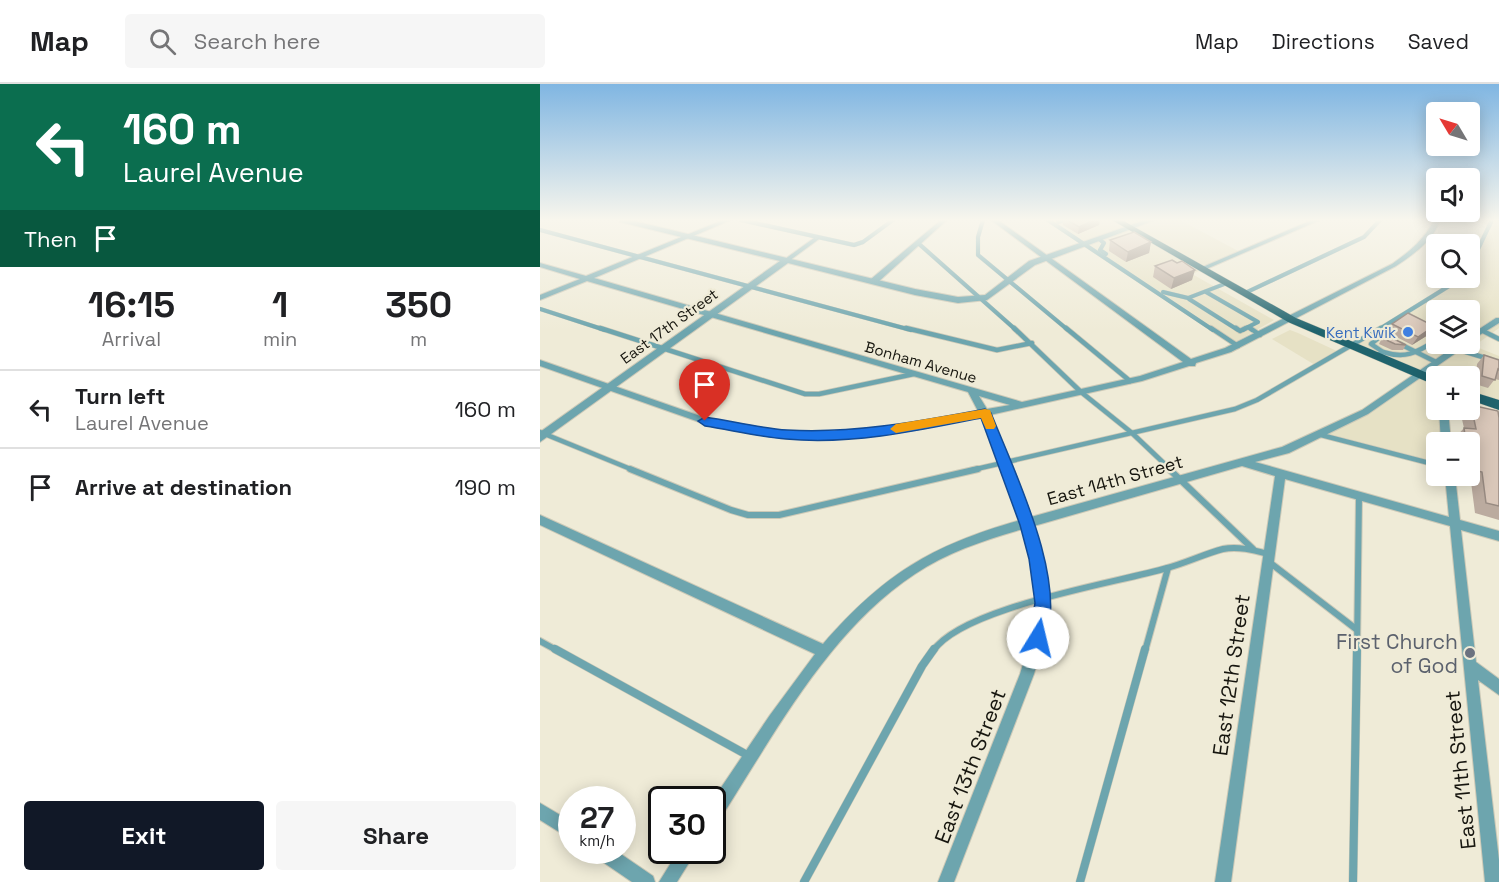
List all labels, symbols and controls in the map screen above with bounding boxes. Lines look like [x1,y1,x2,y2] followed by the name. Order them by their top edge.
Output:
[125,14,545,68] search box
[30,23,89,59] text: Map
[146,25,179,58] icon: search
[194,27,321,55] text: Search here
[1195,28,1239,55] text: Map
[1272,28,1375,55] text: Directions
[1408,28,1469,55] text: Saved
[1426,102,1480,156] north arrow
[1426,102,1480,486] map controls
[123,103,242,156] text: 160 m
[24,108,102,186] icon: left
[123,155,304,190] text: Laurel Avenue
[1426,168,1480,222] button: sound
[89,222,122,255] icon: arrive
[24,225,77,253] text: Then
[1426,234,1480,288] button: search
[88,282,175,328] text: 16:15
[272,282,288,328] text: 1
[385,282,452,328] text: 350
[616,284,722,368] street label: East 17th Street
[1426,300,1480,354] button: layers
[1326,323,1396,342] place label: Kent Kwik
[1401,325,1415,339] marker: Kent Kwik
[102,326,161,352] text: Arrival
[263,326,297,352] text: min
[410,326,427,352] text: m
[863,337,979,387] street label: Bonham Avenue
[679,359,730,421] pin
[1426,366,1480,420] button: +
[688,368,721,401] icon: arrive
[75,382,165,410] text: Turn left
[24,393,57,426] icon: left
[455,395,516,423] text: 160 m
[75,410,209,436] text: Laurel Avenue
[1426,432,1480,486] button: −
[1044,450,1186,510] street label: East 14th Street
[24,471,57,504] icon: arrive
[75,473,292,501] text: Arrive at destination
[455,473,516,501] text: 190 m
[1206,592,1256,758] street label: East 12th Street
[1006,606,1070,670] position arrow
[1336,628,1458,679] place label: First Church of God
[1463,646,1477,660] marker: First Church of God
[928,685,1012,847] street label: East 13th Street
[1438,689,1482,851] street label: East 11th Street
[648,786,726,864] speed limit sign: 30
[580,798,614,837] text: 27
[24,801,264,870] button: Exit
[276,801,516,870] button: Share
[579,831,615,850] text: km/h

